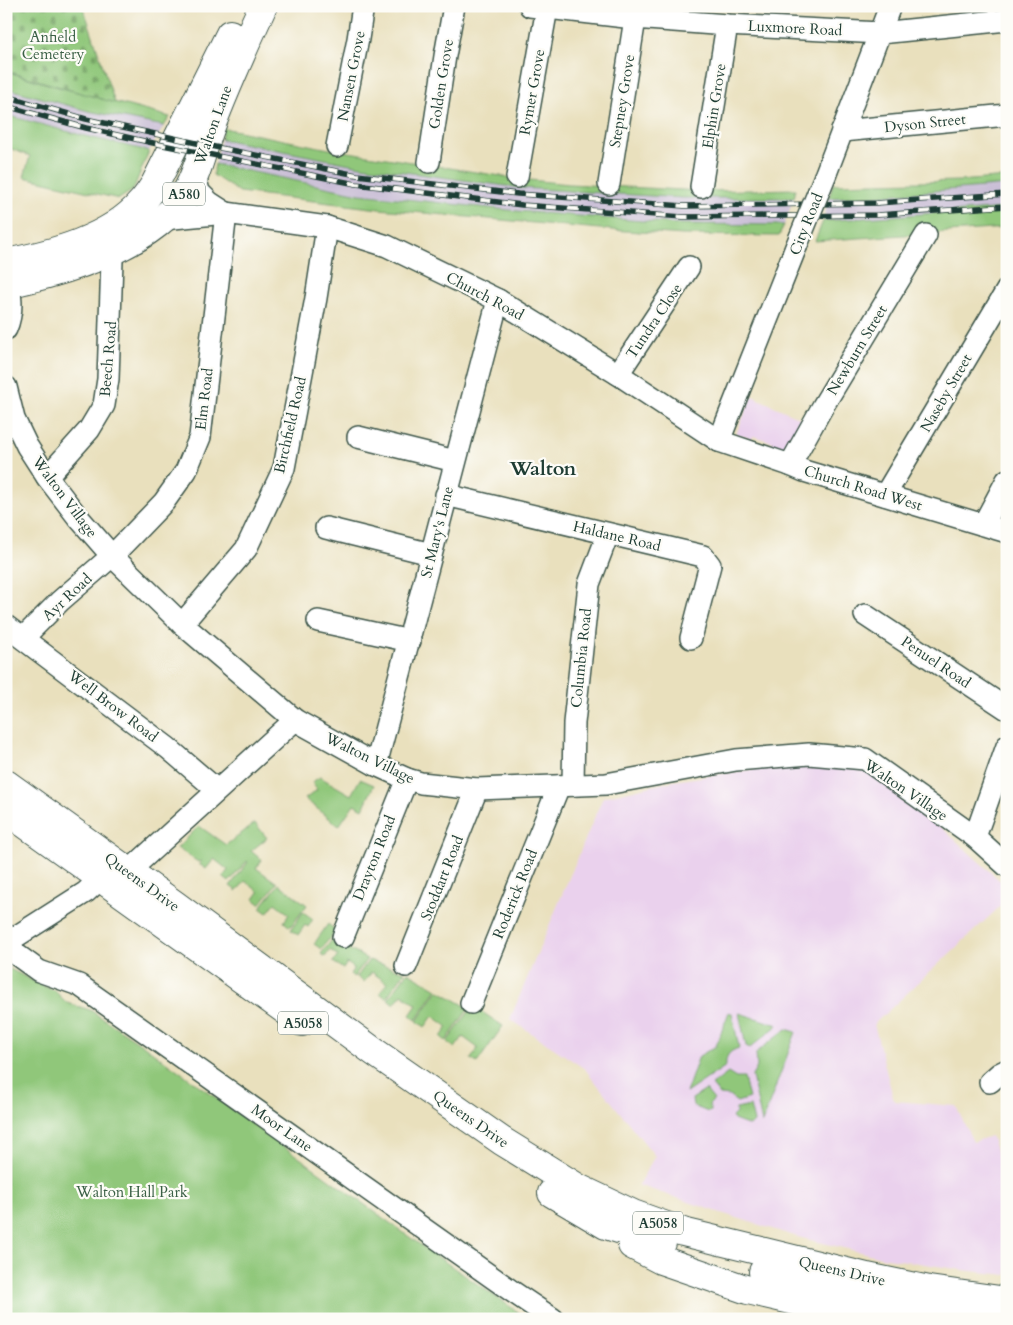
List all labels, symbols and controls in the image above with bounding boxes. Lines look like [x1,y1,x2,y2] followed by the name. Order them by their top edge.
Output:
[747,16,843,40] street label: Luxmore Road
[22,27,84,64] park label: Anfield Cemetery
[332,29,370,123] street label: Nansen Grove
[424,37,458,131] street label: Golden Grove
[515,47,549,137] street label: Rymer Grove
[605,53,639,149] street label: Stepney Grove
[697,62,731,150] street label: Elphin Grove
[189,82,237,168] street label: Walton Lane
[883,109,967,137] street label: Dyson Street
[163,182,205,205] road number: A580
[784,190,828,258] street label: City Road
[443,267,527,325] street label: Church Road
[621,279,687,363] street label: Tundra Close
[822,301,892,399] street label: Newburn Street
[95,320,121,398] street label: Beech Road
[916,350,977,436] street label: Naseby Street
[190,367,218,431] street label: Elm Road
[269,375,311,475] street label: Birchfield Road
[27,452,102,542] street label: Walton Village
[509,455,577,482] district label: Walton
[801,461,925,516] street label: Church Road West
[416,484,458,580] street label: St Mary's Lane
[571,516,663,556] street label: Haldane Road
[38,569,96,625] street label: Ayr Road
[566,607,596,709] street label: Columbia Road
[897,631,975,693] street label: Penuel Road
[63,665,162,746] street label: Well Brow Road
[321,727,418,788] street label: Walton Village
[859,754,952,825] street label: Walton Village
[348,812,400,904] street label: Drayton Road
[416,833,468,923] street label: Stoddart Road
[488,846,542,942] street label: Roderick Road
[100,848,184,916] street label: Queens Drive
[278,1011,328,1034] road number: A5058
[429,1085,513,1153] street label: Queens Drive
[247,1100,317,1157] street label: Moor Lane
[75,1182,188,1202] park label: Walton Hall Park
[633,1212,683,1234] road number: A5058
[797,1251,888,1291] street label: Queens Drive

